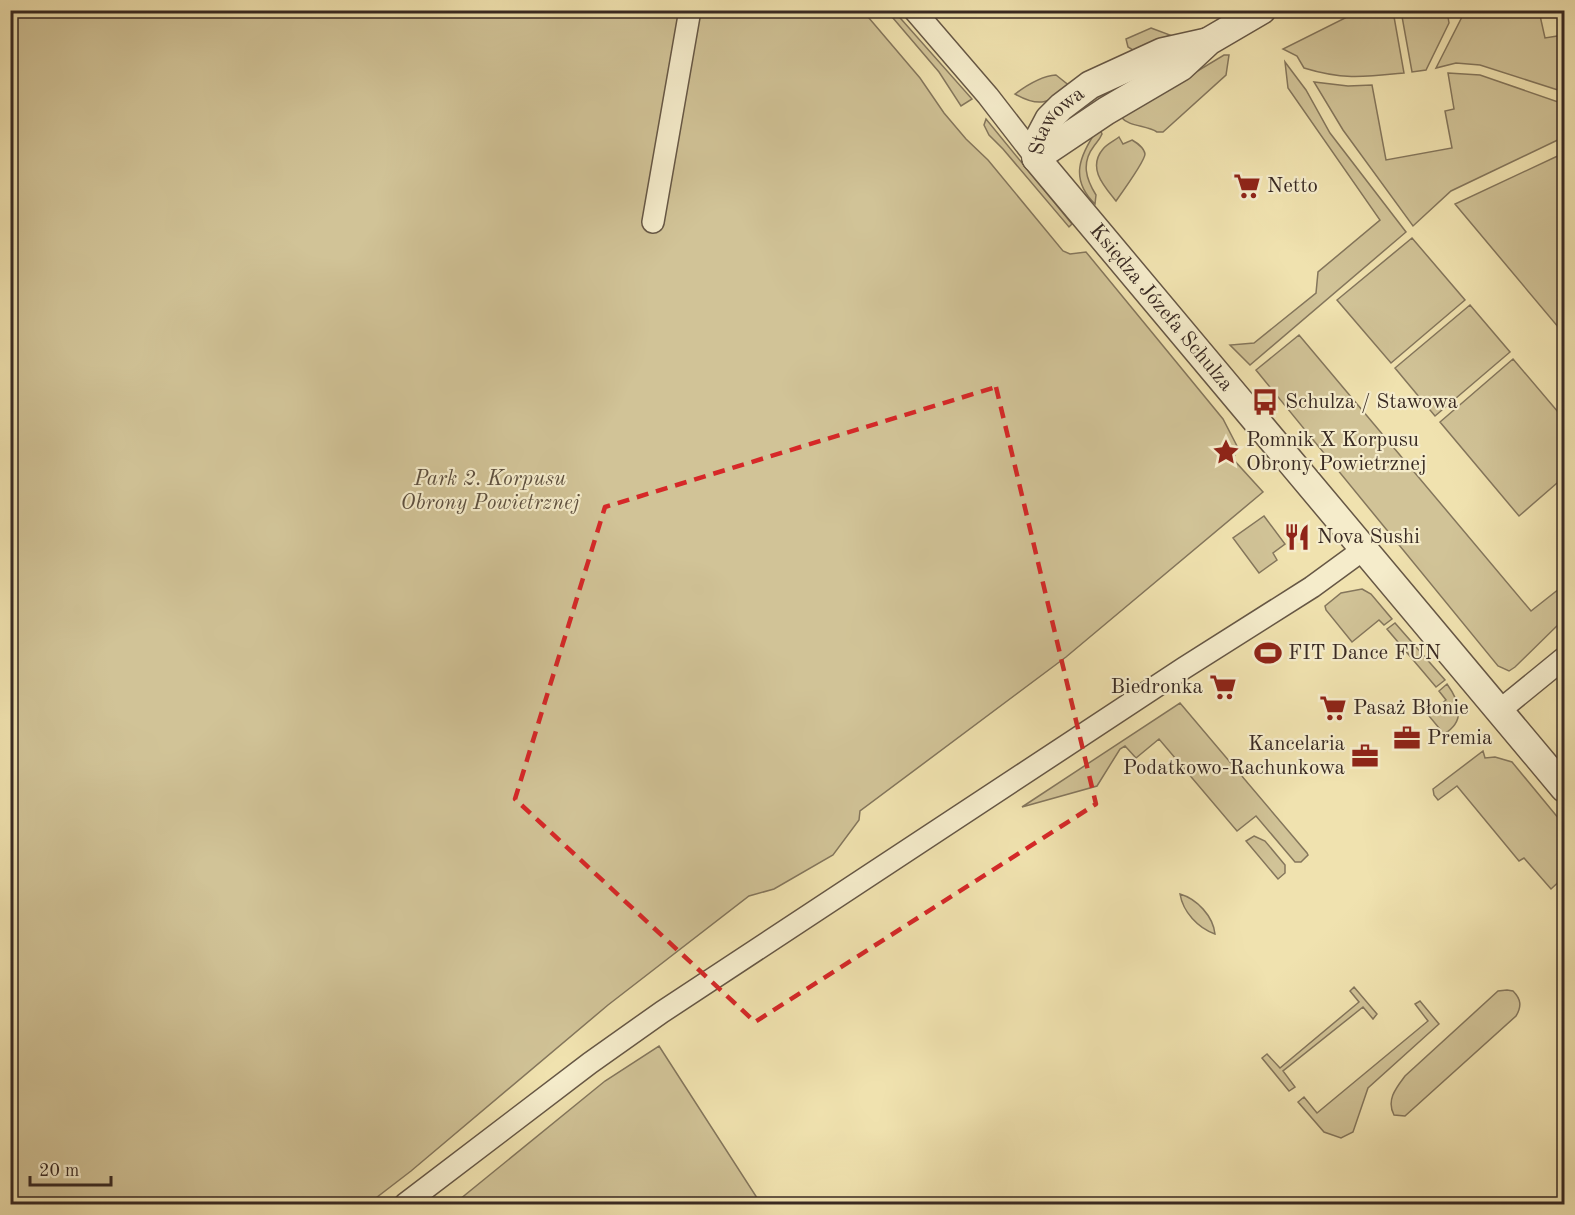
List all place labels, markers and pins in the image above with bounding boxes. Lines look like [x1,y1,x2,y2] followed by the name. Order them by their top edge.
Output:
[1232,171,1262,201] supermarket icon: Netto
[1267,176,1318,197] place label: Netto
[1250,387,1280,417] bus stop icon: Schulza / Stawowa
[1285,392,1458,413] place label: Schulza / Stawowa
[1246,430,1427,475] place label: Pomnik X Korpusu Obrony Powietrznej
[1211,437,1241,467] place icon: Pomnik X Korpusu Obrony Powietrznej
[1282,522,1312,552] restaurant icon: Nova Sushi
[1317,527,1420,548] place label: Nova Sushi
[1253,638,1283,668] sports icon: FIT Dance FUN
[1288,643,1441,664] place label: FIT Dance FUN
[1208,672,1238,702] supermarket icon: Biedronka
[1111,677,1203,698] place label: Biedronka
[1318,693,1348,723] supermarket icon: Pasaż Błonie
[1353,698,1469,719] place label: Pasaż Błonie
[1392,723,1422,753] office icon: Premia
[1427,728,1492,749] place label: Premia
[1123,734,1345,779] place label: Kancelaria Podatkowo-Rachunkowa
[1350,741,1380,771] office icon: Kancelaria Podatkowo-Rachunkowa

